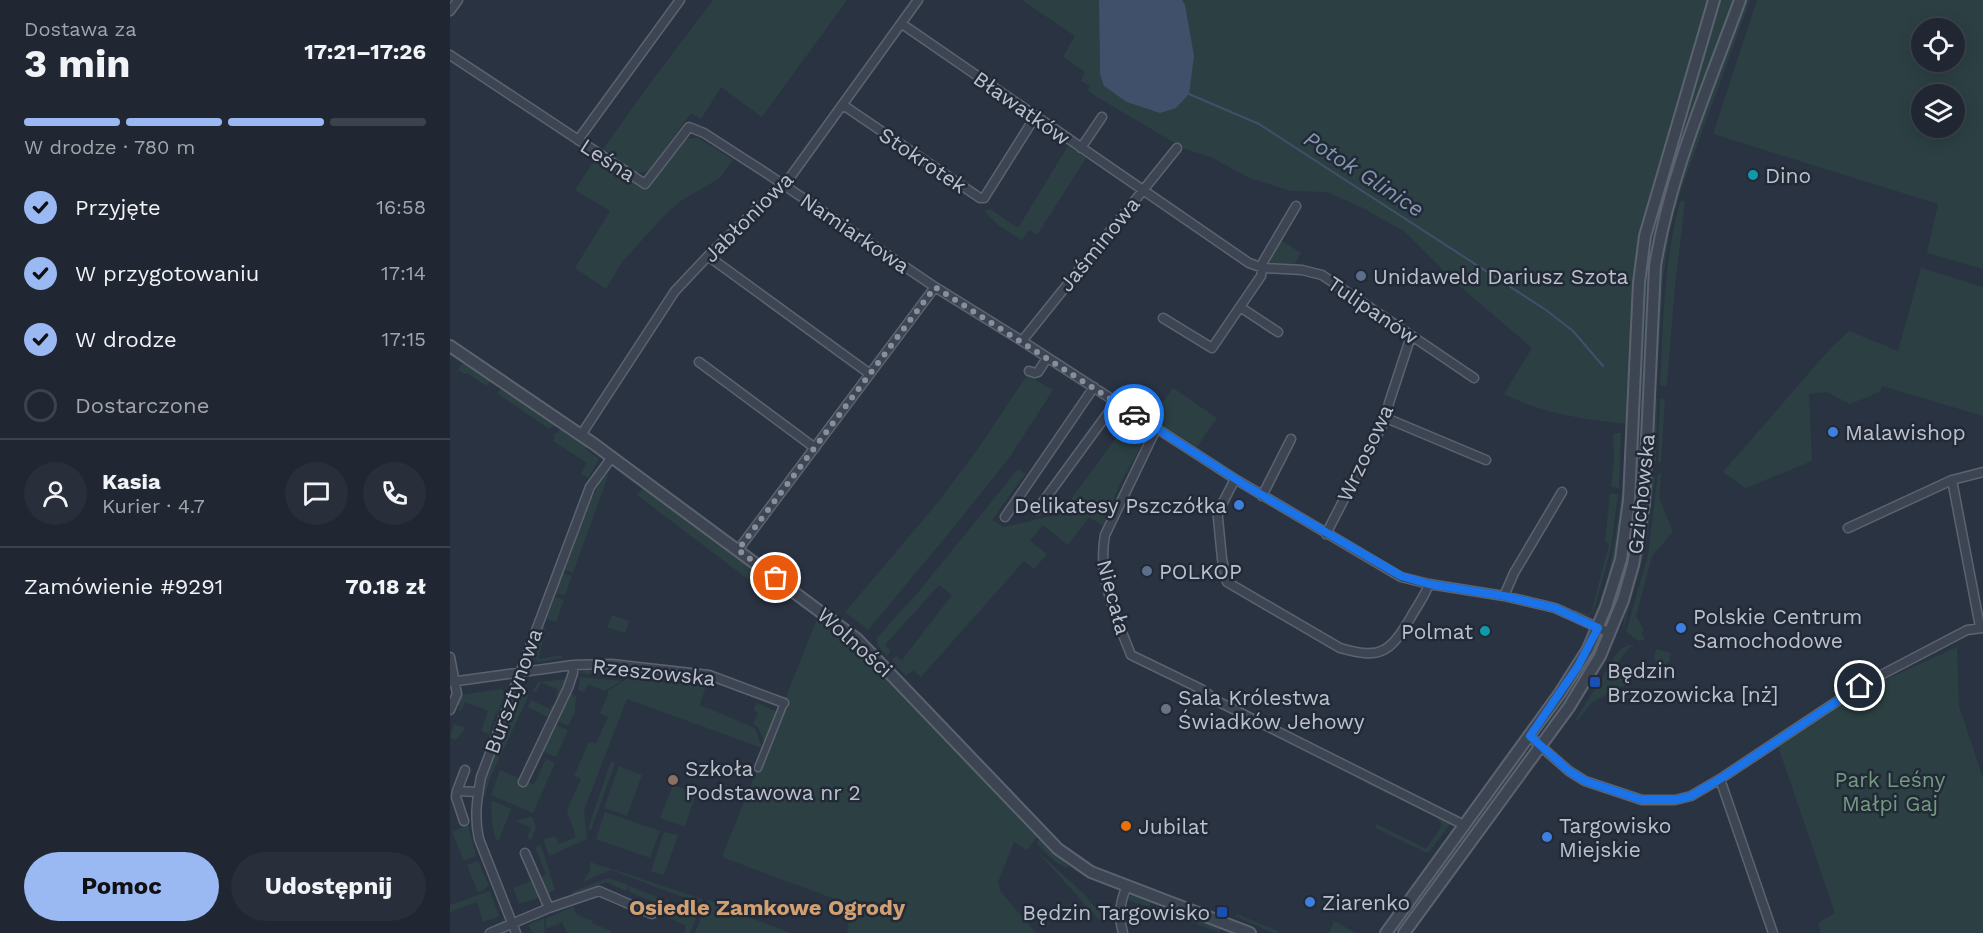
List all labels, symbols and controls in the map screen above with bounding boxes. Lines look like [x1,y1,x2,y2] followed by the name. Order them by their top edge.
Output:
[24,17,137,41] text: Dostawa za
[1911,18,1965,138] map controls
[1911,18,1965,72] button: locate
[304,39,426,64] text: 17:21–17:26
[24,41,131,86] text: 3 min
[969,66,1075,150] street label: Bławatków
[1911,84,1965,138] button: layers
[874,122,972,198] street label: Stokrotek
[1299,126,1429,222] water label: Potok Glinice
[576,133,640,187] street label: Leśna
[24,135,195,159] text: W drodze · 780 m
[1765,163,1811,188] place label: Dino
[698,167,798,267] street label: Jabłoniowa
[1746,168,1760,182] marker: Dino
[796,187,914,279] street label: Namiarkowa
[24,191,57,224] icon: check
[1053,192,1145,296] street label: Jaśminowa
[75,195,161,220] text: Przyjęte
[376,195,426,219] text: 16:58
[24,257,57,290] icon: check
[75,261,259,286] text: W przygotowaniu
[381,261,426,285] text: 17:14
[1373,264,1628,289] place label: Unidaweld Dariusz Szota
[1354,269,1368,283] marker: Unidaweld Dariusz Szota
[1323,271,1423,349] street label: Tulipanów
[24,323,57,356] icon: check
[75,327,177,352] text: W drodze
[382,327,426,351] text: 17:15
[1104,384,1164,444] courier
[75,393,209,418] text: Dostarczone
[1118,398,1151,431] icon: car
[1332,400,1398,506] street label: Wrzosowa
[1845,420,1966,445] place label: Malawishop
[1826,425,1840,439] marker: Malawishop
[1622,432,1660,555] street label: Gzichowska
[24,462,87,525] button: person
[285,462,348,525] button: chat
[363,462,426,525] button: phone
[102,469,161,494] text: Kasia
[1014,493,1227,518] place label: Delikatesy Pszczółka
[102,494,205,518] text: Kurier · 4.7
[1232,498,1246,512] marker: Delikatesy Pszczółka
[750,552,801,603] pin
[1092,557,1136,637] street label: Niecała
[1159,559,1242,584] place label: POLKOP
[759,561,792,594] icon: bag
[1140,564,1154,578] marker: POLKOP
[24,574,223,599] text: Zamówienie #9291
[345,574,426,599] text: 70.18 zł
[812,602,898,682] street label: Wolności
[1693,604,1862,653] place label: Polskie Centrum Samochodowe
[1401,619,1473,644] place label: Polmat
[1674,621,1688,635] marker: Polskie Centrum Samochodowe
[1478,624,1492,638] marker: Polmat
[479,625,547,757] street label: Bursztynowa
[591,653,717,691] street label: Rzeszowska
[1607,658,1778,707] place label: Będzin Brzozowicka [nż]
[1834,660,1885,711] pin
[1843,669,1876,702] icon: home
[1588,675,1602,689] marker: Będzin Brzozowicka [nż]
[1178,685,1365,734] place label: Sala Królestwa Świadków Jehowy
[1159,702,1173,716] marker: Sala Królestwa Świadków Jehowy
[685,756,861,805] place label: Szkoła Podstawowa nr 2
[1835,767,1946,816] park label: Park Leśny Małpi Gaj
[666,773,680,787] marker: Szkoła Podstawowa nr 2
[1559,813,1671,862] place label: Targowisko Miejskie
[1138,814,1208,839] place label: Jubilat
[1119,819,1133,833] marker: Jubilat
[1540,830,1554,844] marker: Targowisko Miejskie
[24,852,219,921] button: Pomoc
[231,852,426,921] button: Udostępnij
[1322,890,1410,915] place label: Ziarenko
[629,895,906,920] district label: Osiedle Zamkowe Ogrody
[1303,895,1317,909] marker: Ziarenko
[1022,900,1210,925] place label: Będzin Targowisko
[1215,905,1229,919] marker: Będzin Targowisko

